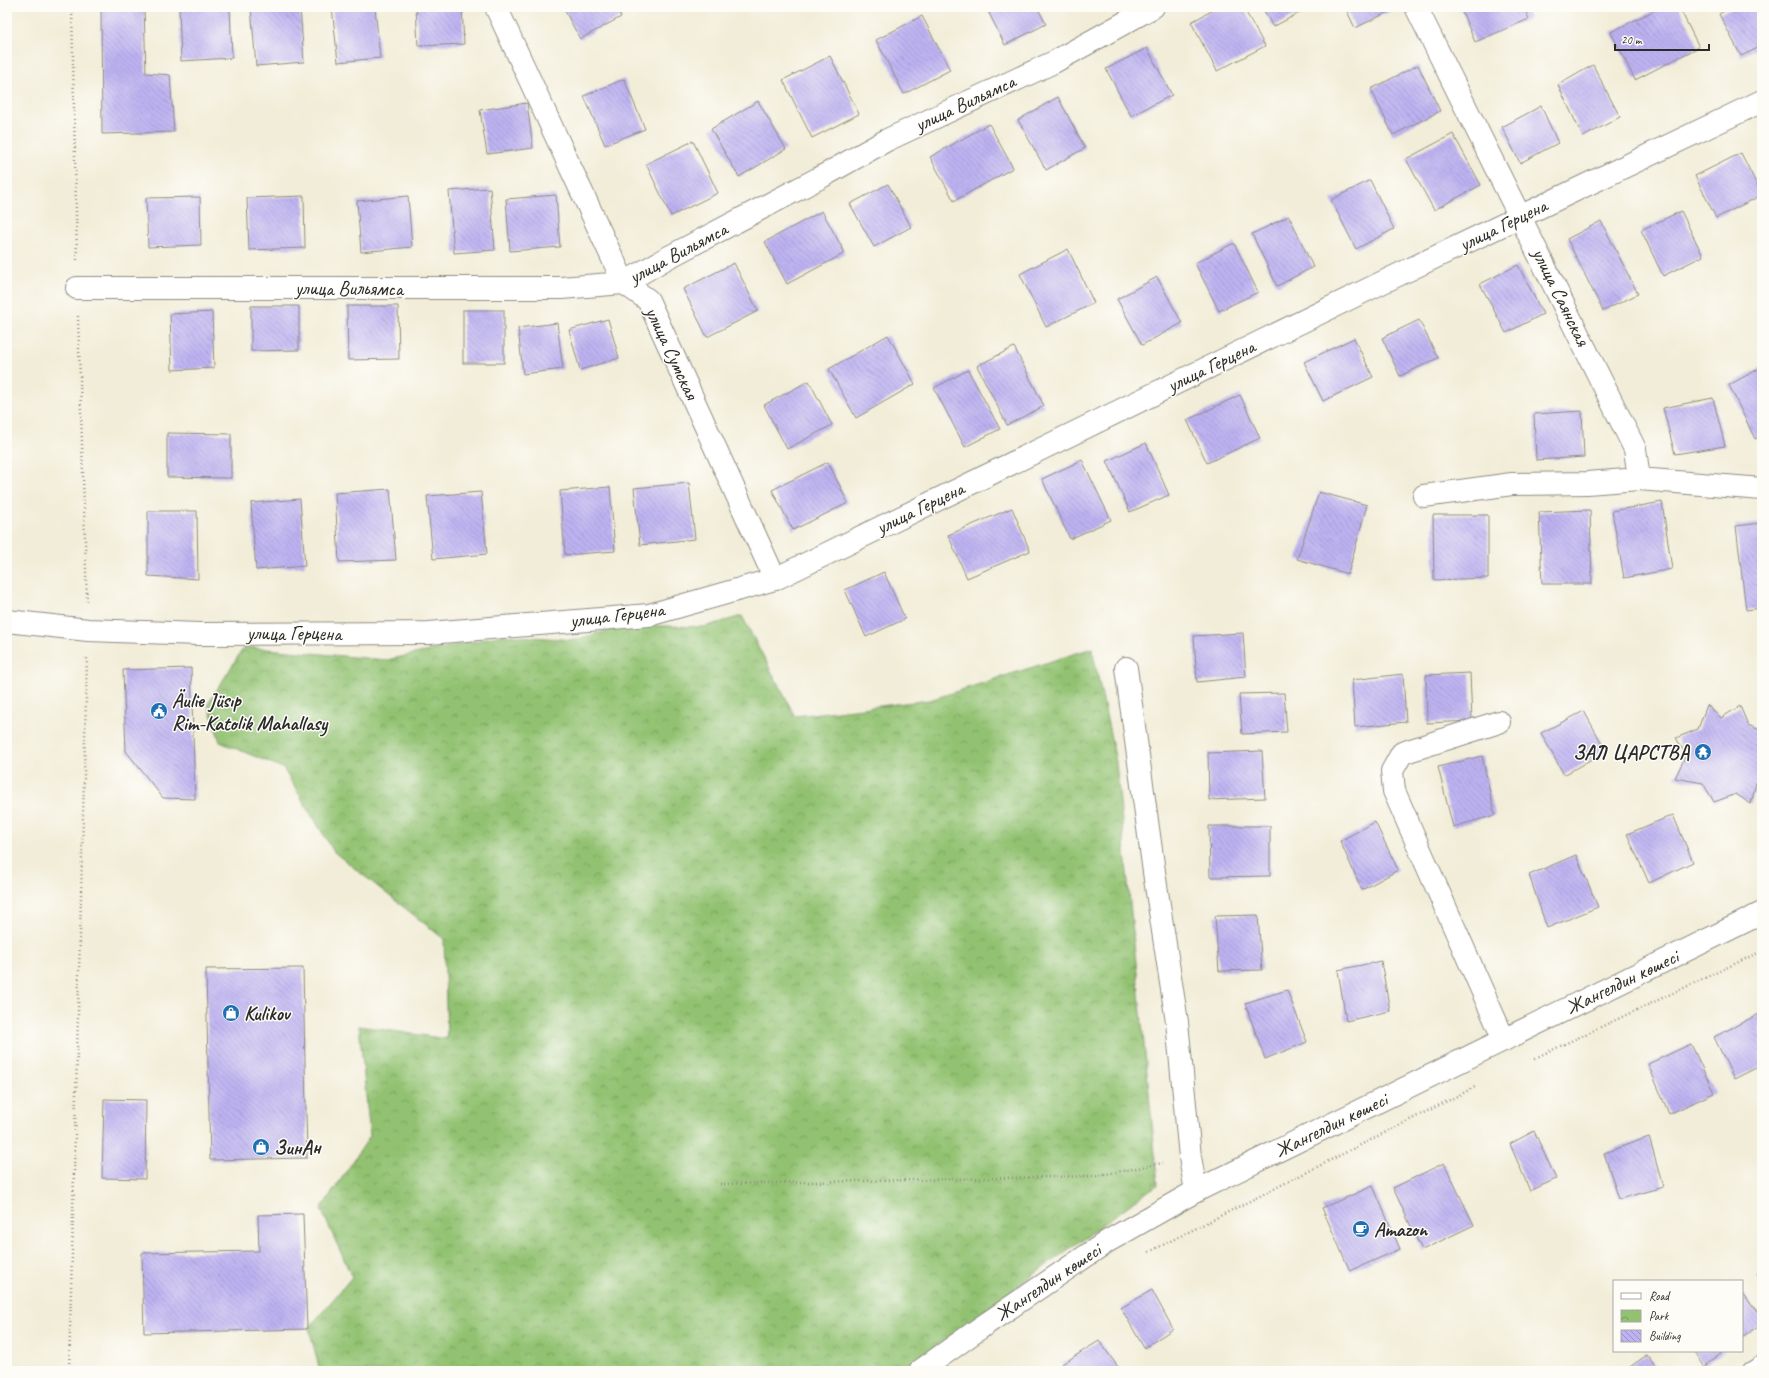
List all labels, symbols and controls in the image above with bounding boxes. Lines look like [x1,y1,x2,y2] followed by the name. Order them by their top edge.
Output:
[1615,26,1709,52] scale bar
[1621,32,1643,48] text: 20 m
[910,68,1021,138] street label: улица Вильямса
[1454,192,1553,257] street label: улица Герцена
[624,216,733,290] street label: улица Вильямса
[1526,243,1596,351] street label: улица Саянская
[294,276,405,301] street label: улица Вильямса
[639,302,705,405] street label: улица Сумская
[1162,333,1261,398] street label: улица Герцена
[871,475,970,540] street label: улица Герцена
[567,597,667,633] street label: улица Герцена
[246,621,343,646] street label: улица Герцена
[172,688,329,737] place label: Äulie Jüsıp Rim-Katolik Mahallasy
[149,701,169,721] public building icon: Äulie Jüsıp Rim-Katolik Mahallasy
[1573,740,1690,765] place label: ЗАЛ ЦАРСТВА
[1693,742,1713,762] temple icon: ЗАЛ ЦАРСТВА
[1561,943,1685,1020] street label: Жангелдин көшесі
[244,1001,292,1026] place label: Kulikov
[221,1003,241,1023] shop icon: Kulikov
[1270,1086,1394,1163] street label: Жангелдин көшесі
[274,1135,322,1160] place label: ЗинАн
[251,1137,271,1157] shop icon: ЗинАн
[1374,1217,1429,1242] place label: Amazon
[1351,1219,1371,1239] cafe icon: Amazon
[990,1236,1108,1327] street label: Жангелдин көшесі
[1613,1280,1743,1352] legend
[1649,1288,1671,1304] text: Road
[1649,1308,1670,1324] text: Park
[1649,1328,1681,1344] text: Building

